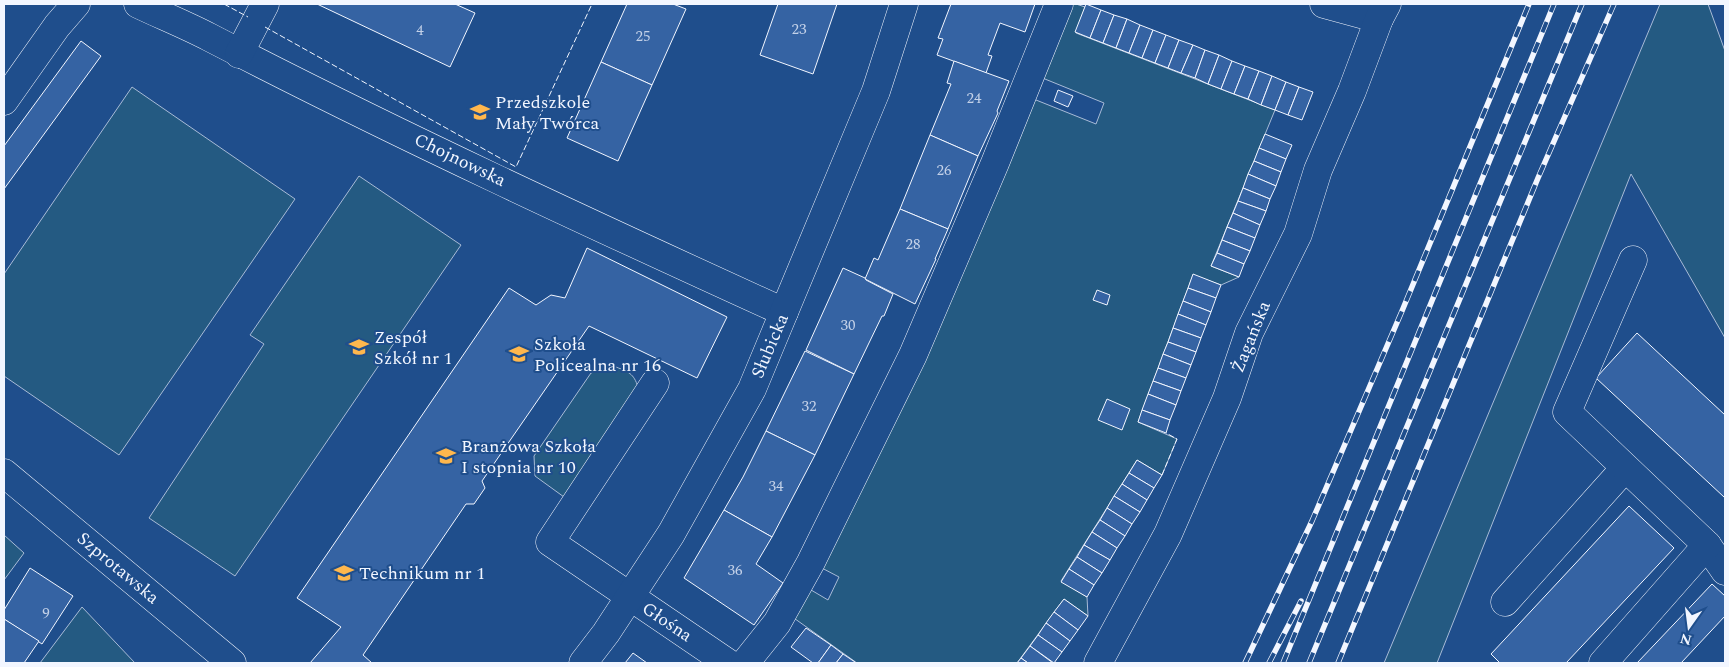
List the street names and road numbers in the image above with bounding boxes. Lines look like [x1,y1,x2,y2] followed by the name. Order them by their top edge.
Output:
[410,126,511,194] street label: Chojnowska
[1224,297,1278,377] street label: Żagańska
[744,309,796,383] street label: Słubicka
[71,525,165,611] street label: Szprotawska
[636,595,698,649] street label: Głośna

